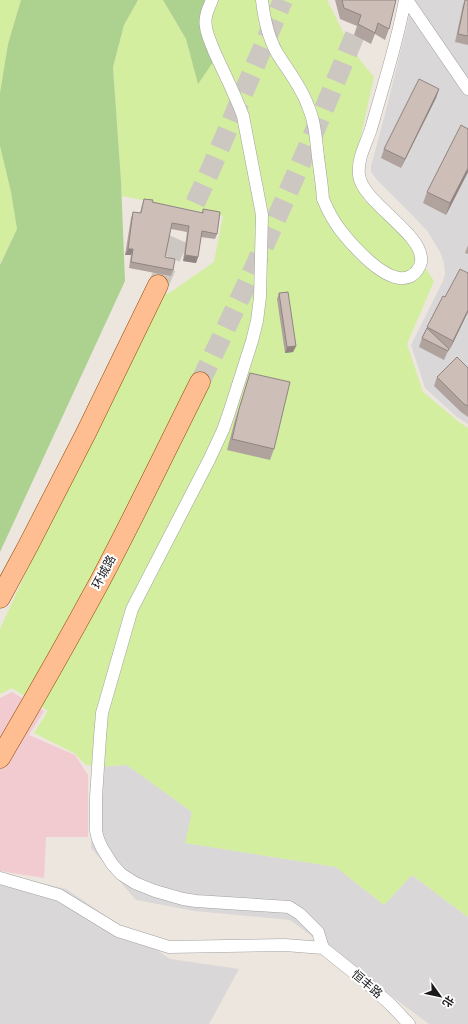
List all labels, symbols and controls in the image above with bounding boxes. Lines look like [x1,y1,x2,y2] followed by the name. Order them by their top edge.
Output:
[89,553,118,591] street label: 环城路
[349,967,385,1000] street label: 恒丰路
[420,976,460,1016] north arrow
[440,994,456,1009] text: 北

